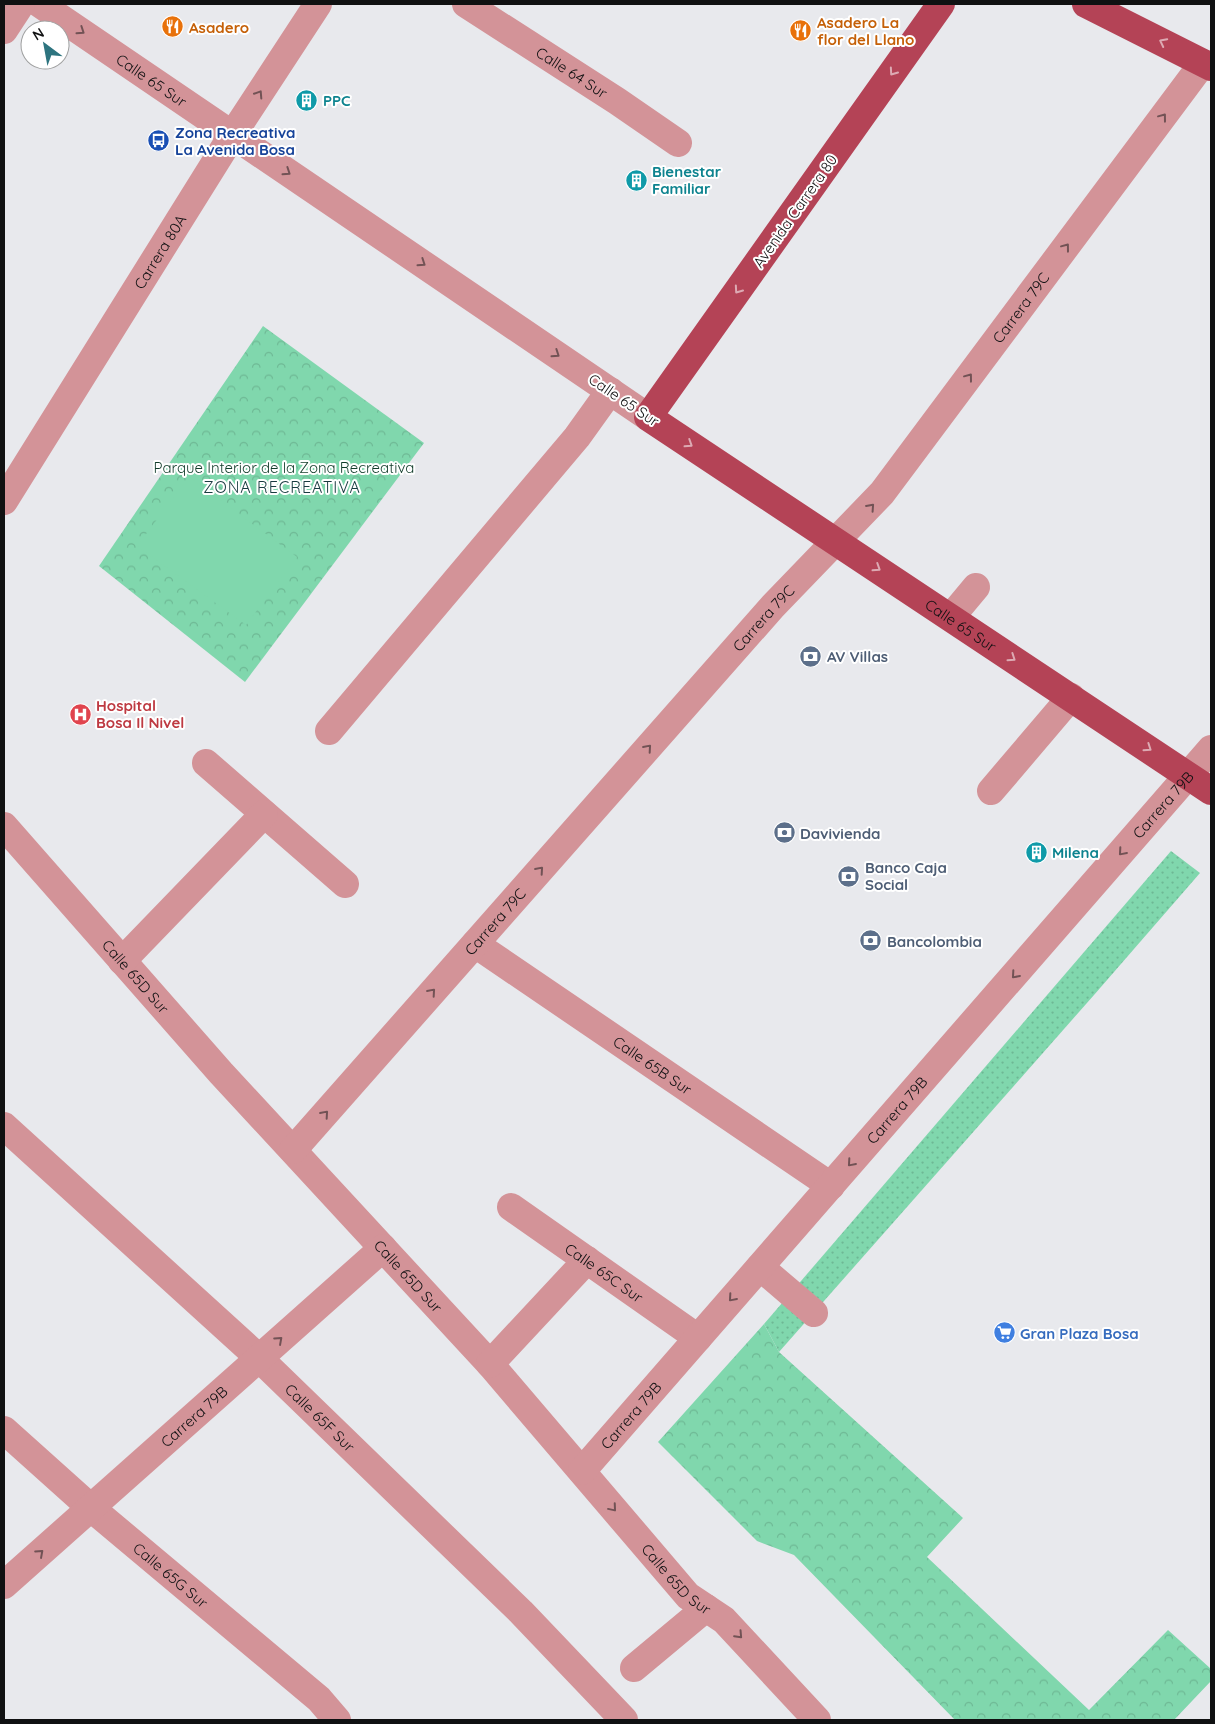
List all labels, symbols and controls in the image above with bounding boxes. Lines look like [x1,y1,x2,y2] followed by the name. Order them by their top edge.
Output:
[817,13,914,49] place label: Asadero La flor del Llano
[161,15,185,39] restaurant icon: Asadero
[189,18,249,37] place label: Asadero
[789,19,813,43] restaurant icon: Asadero La flor del Llano
[20,20,70,70] north arrow
[29,24,47,44] text: N
[75,25,84,34] one-way arrow
[1159,38,1168,48] one-way arrow
[533,42,612,102] street label: Calle 64 Sur
[113,49,191,111] street label: Calle 65 Sur
[890,66,899,76] one-way arrow
[295,88,319,112] building icon: PPC
[253,90,263,99] one-way arrow
[323,91,351,110] place label: PPC
[1157,113,1166,123] one-way arrow
[175,123,295,159] place label: Zona Recreativa La Avenida Bosa
[147,129,171,153] bus stop icon: Zona Recreativa La Avenida Bosa
[749,151,841,271] street label: Avenida Carrera 80
[652,162,722,198] place label: Bienestar Familiar
[282,166,291,175] one-way arrow
[624,168,648,192] building icon: Bienestar Familiar
[129,211,190,292] street label: Carrera 80A
[1060,243,1069,253] one-way arrow
[416,257,426,266] one-way arrow
[988,268,1053,347] street label: Carrera 79C
[735,285,744,294] one-way arrow
[550,348,560,357] one-way arrow
[585,369,663,431] street label: Calle 65 Sur
[963,374,972,383] one-way arrow
[683,438,693,447] one-way arrow
[154,458,414,477] park label: Parque Interior de la Zona Recreativa
[203,477,361,497] district label: ZONA RECREATIVA
[865,503,874,512] one-way arrow
[872,562,881,572] one-way arrow
[728,580,798,655] street label: Carrera 79C
[922,594,1000,655] street label: Calle 65 Sur
[799,644,823,668] bank icon: AV Villas
[827,647,888,666] place label: AV Villas
[1007,652,1016,661] one-way arrow
[96,696,184,732] place label: Hospital Bosa Il Nivel
[68,702,92,726] hospital icon: Hospital Bosa Il Nivel
[1142,742,1151,751] one-way arrow
[642,745,651,754] one-way arrow
[1128,767,1197,842] street label: Carrera 79B
[772,821,796,845] bank icon: Davivienda
[800,824,881,843] place label: Davivienda
[1024,840,1048,864] building icon: Milena
[1052,843,1099,862] place label: Milena
[1119,846,1128,855] one-way arrow
[865,858,947,894] place label: Banco Caja Social
[837,864,861,888] bank icon: Banco Caja Social
[534,867,543,876] one-way arrow
[460,884,530,959] street label: Carrera 79C
[859,929,883,953] bank icon: Bancolombia
[887,932,982,951] place label: Bancolombia
[98,935,174,1017] street label: Calle 65D Sur
[1012,969,1021,978] one-way arrow
[427,989,435,998] one-way arrow
[610,1031,696,1098] street label: Calle 65B Sur
[862,1072,931,1147] street label: Carrera 79B
[319,1110,328,1119] one-way arrow
[847,1157,856,1166] one-way arrow
[370,1236,447,1316] street label: Calle 65D Sur
[562,1238,647,1306] street label: Calle 65C Sur
[729,1293,738,1302] one-way arrow
[992,1321,1016,1345] supermarket icon: Gran Plaza Bosa
[1020,1324,1139,1343] place label: Gran Plaza Bosa
[274,1337,283,1346] one-way arrow
[596,1377,665,1453] street label: Carrera 79B
[281,1379,359,1456] street label: Calle 65F Sur
[156,1381,231,1451] street label: Carrera 79B
[608,1503,617,1512] one-way arrow
[130,1538,212,1612] street label: Calle 65G Sur
[638,1540,715,1618] street label: Calle 65D Sur
[35,1549,44,1558] one-way arrow
[733,1630,742,1639] one-way arrow

